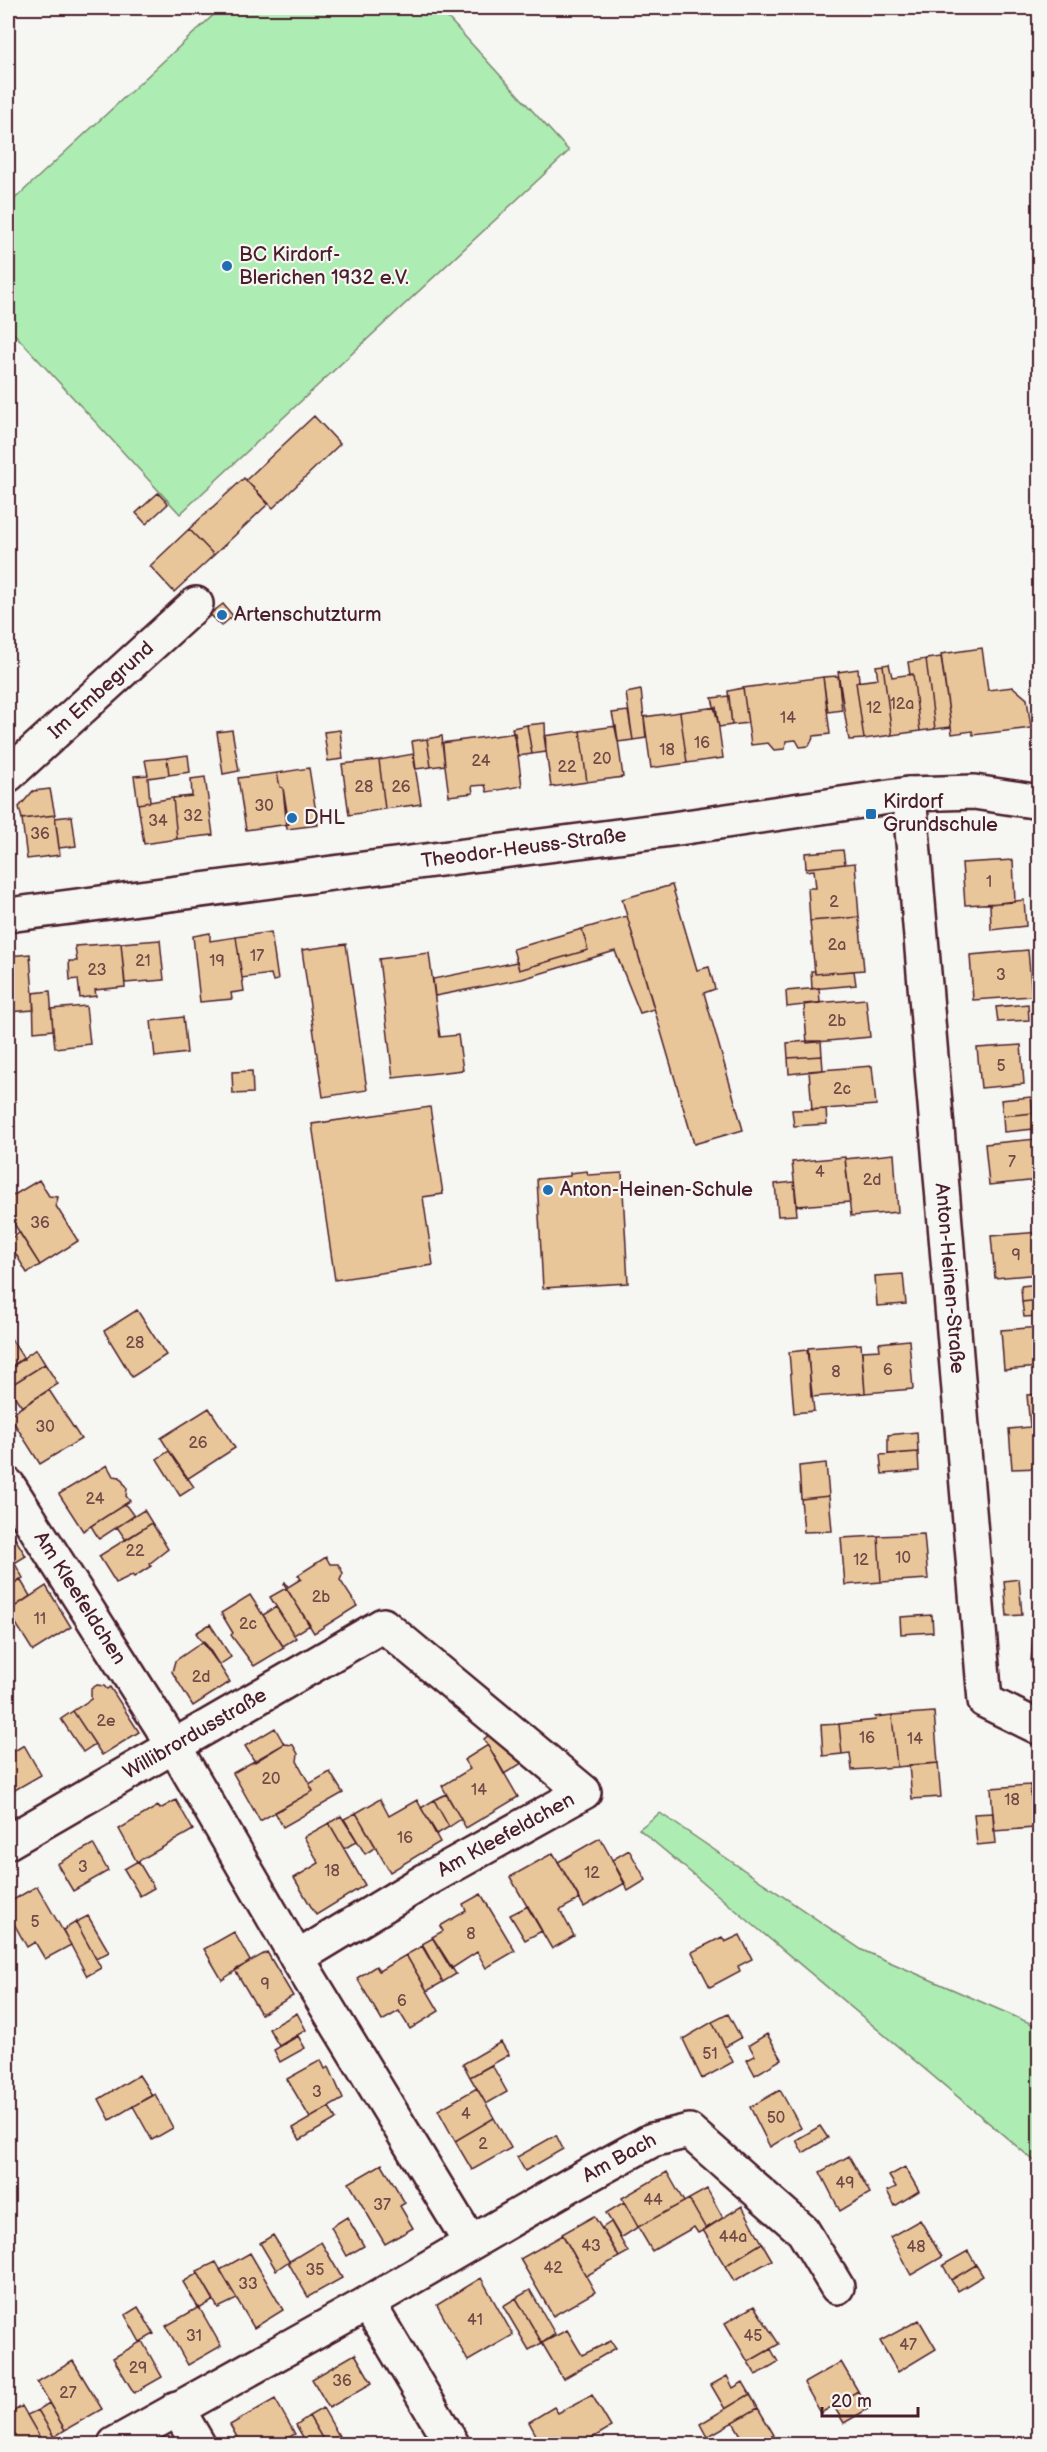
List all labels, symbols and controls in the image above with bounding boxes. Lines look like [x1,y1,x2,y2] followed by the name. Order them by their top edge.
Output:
[239,243,409,290] place label: BC Kirdorf- Blerichen 1932 e.V.
[220,259,234,273] marker: BC Kirdorf- Blerichen 1932 e.V.
[234,603,382,627] place label: Artenschutzturm
[215,608,229,622] marker: Artenschutzturm
[44,636,159,744] street label: Im Embegrund
[890,695,914,714] house number: 12a
[866,699,882,718] house number: 12
[780,709,796,728] house number: 14
[694,734,710,753] house number: 16
[659,741,675,760] house number: 18
[593,750,611,769] house number: 20
[472,752,491,771] house number: 24
[558,758,577,777] house number: 22
[355,778,373,797] house number: 28
[391,778,411,797] house number: 26
[883,790,998,837] place label: Kirdorf Grundschule
[254,797,274,816] house number: 30
[304,806,345,830] place label: DHL
[183,807,203,826] house number: 32
[864,807,878,821] marker: Kirdorf Grundschule
[285,811,299,825] marker: DHL
[148,812,168,831] house number: 34
[420,823,628,873] street label: Theodor-Heuss-Straße
[30,825,50,844] house number: 36
[986,873,992,892] house number: 1
[829,893,839,912] house number: 2
[828,936,846,955] house number: 2a
[250,947,264,966] house number: 17
[135,952,151,971] house number: 21
[209,952,225,971] house number: 19
[88,961,107,980] house number: 23
[996,966,1006,985] house number: 3
[828,1012,846,1031] house number: 2b
[996,1057,1006,1076] house number: 5
[833,1080,851,1099] house number: 2c
[1008,1153,1016,1172] house number: 7
[815,1163,825,1182] house number: 4
[863,1171,881,1190] house number: 2d
[560,1178,753,1202] place label: Anton-Heinen-Schule
[930,1182,970,1375] street label: Anton-Heinen-Straße
[541,1183,555,1197] marker: Anton-Heinen-Schule
[30,1214,50,1233] house number: 36
[1011,1246,1021,1265] house number: 9
[126,1334,144,1353] house number: 28
[883,1361,893,1380] house number: 6
[831,1363,841,1382] house number: 8
[35,1418,55,1437] house number: 30
[188,1434,208,1453] house number: 26
[86,1490,105,1509] house number: 24
[29,1527,131,1669] street label: Am Kleefeldchen
[126,1542,145,1561] house number: 22
[895,1549,911,1568] house number: 10
[853,1551,869,1570] house number: 12
[312,1588,330,1607] house number: 2b
[34,1610,46,1629] house number: 11
[239,1615,257,1634] house number: 2c
[192,1668,210,1687] house number: 2d
[119,1683,271,1785] street label: Willibrordusstraße
[97,1712,116,1731] house number: 2e
[859,1729,875,1748] house number: 16
[907,1730,923,1749] house number: 14
[262,1770,280,1789] house number: 20
[471,1781,487,1800] house number: 14
[433,1787,579,1883] street label: Am Kleefeldchen
[1004,1791,1020,1810] house number: 18
[397,1829,413,1848] house number: 16
[78,1858,88,1877] house number: 3
[324,1862,340,1881] house number: 18
[584,1864,600,1883] house number: 12
[30,1913,40,1932] house number: 5
[466,1925,476,1944] house number: 8
[260,1975,270,1994] house number: 9
[397,1992,407,2011] house number: 6
[702,2045,718,2064] house number: 51
[312,2083,322,2102] house number: 3
[461,2105,471,2124] house number: 4
[767,2109,785,2128] house number: 50
[578,2128,661,2188] street label: Am Bach
[478,2135,488,2154] house number: 2
[835,2174,855,2193] house number: 49
[643,2191,663,2210] house number: 44
[373,2196,391,2215] house number: 37
[719,2228,747,2247] house number: 44a
[581,2237,601,2256] house number: 43
[906,2238,926,2257] house number: 48
[543,2259,563,2278] house number: 42
[305,2261,325,2280] house number: 35
[238,2275,258,2294] house number: 33
[467,2311,483,2330] house number: 41
[186,2327,202,2346] house number: 31
[744,2327,762,2346] house number: 45
[899,2336,917,2355] house number: 47
[129,2359,147,2378] house number: 29
[332,2372,352,2391] house number: 36
[822,2380,918,2418] scale bar
[59,2384,77,2403] house number: 27
[831,2391,872,2412] text: 20 m

